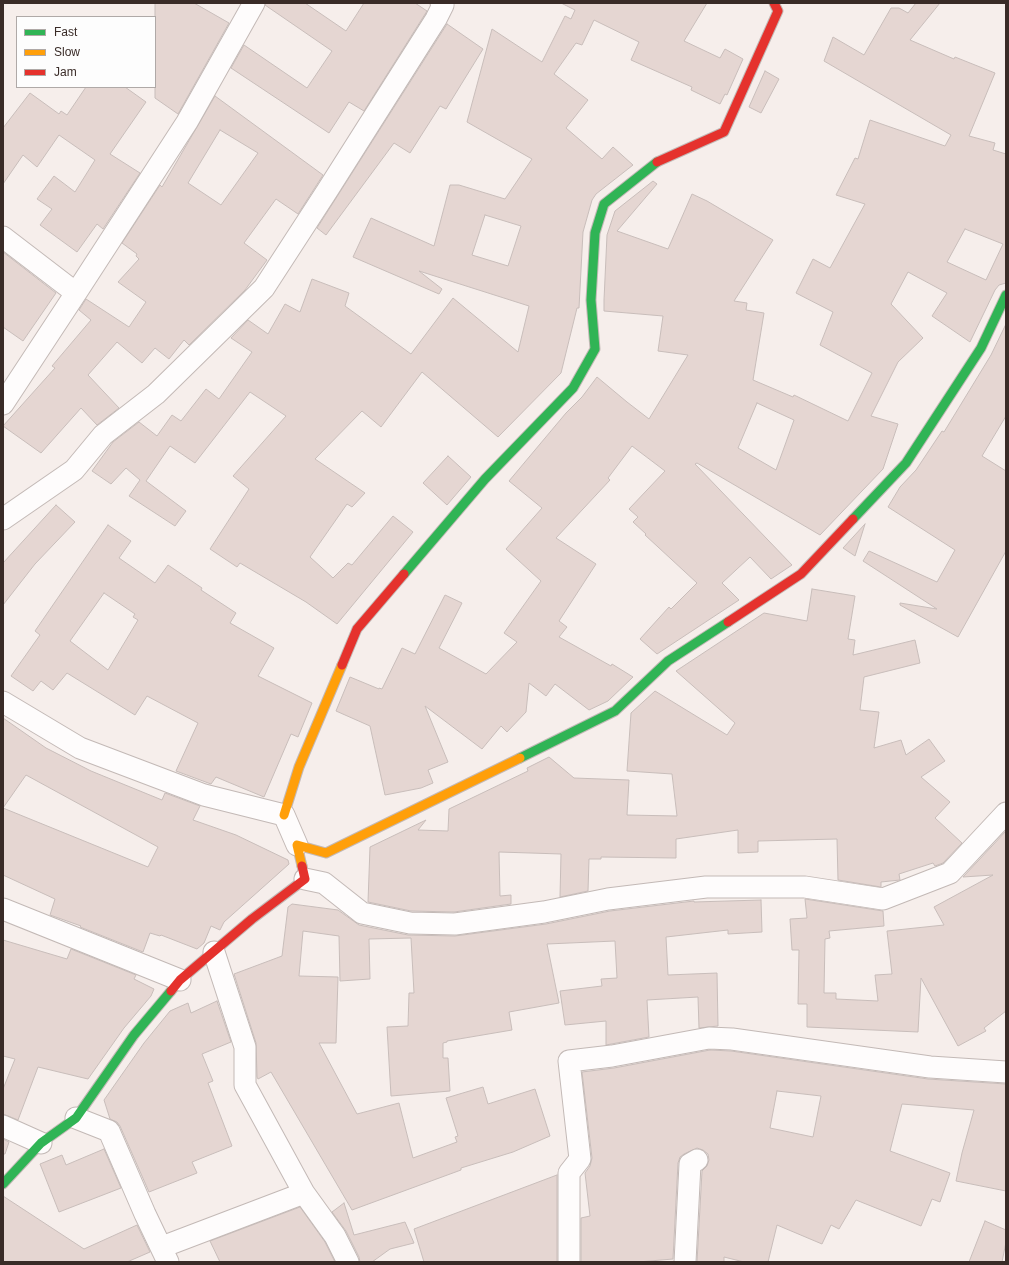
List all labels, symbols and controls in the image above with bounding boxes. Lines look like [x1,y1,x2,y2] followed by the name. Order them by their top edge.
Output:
[16,16,156,88] legend
[54,25,77,39] text: Fast
[54,45,80,59] text: Slow
[54,65,77,79] text: Jam

